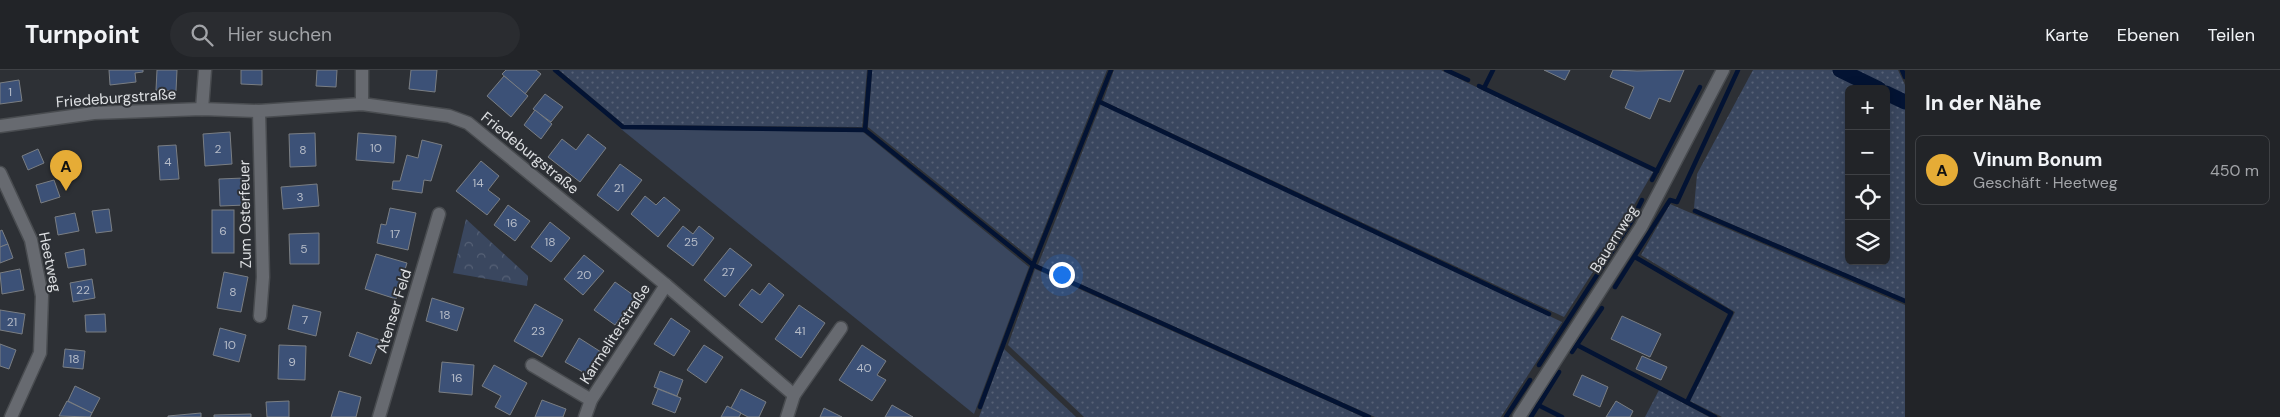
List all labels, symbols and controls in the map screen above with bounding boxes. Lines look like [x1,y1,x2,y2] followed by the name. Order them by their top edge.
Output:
[170,12,520,57] search box
[25,19,140,50] text: Turnpoint
[188,21,216,49] icon: search
[228,22,332,47] text: Hier suchen
[2045,23,2089,47] text: Karte
[2117,23,2179,47] text: Ebenen
[2207,23,2255,47] text: Teilen
[8,84,12,100] house number: 1
[55,84,177,112] street label: Friedeburgstraße
[1845,85,1890,265] map controls
[1845,85,1890,130] button: +
[1925,89,2042,117] text: In der Nähe
[477,107,583,199] street label: Friedeburgstraße
[1845,130,1890,175] button: −
[370,140,382,156] house number: 10
[215,141,222,157] house number: 2
[299,142,307,158] house number: 8
[1973,147,2102,172] text: Vinum Bonum
[50,150,82,191] pin: A
[164,154,172,170] house number: 4
[234,159,256,268] street label: Zum Osterfeuer
[1936,160,1948,181] text: A
[2210,160,2259,181] text: 450 m
[1973,172,2118,193] text: Geschäft · Heetweg
[472,175,484,191] house number: 14
[1845,175,1890,220] button: locate
[614,180,624,196] house number: 21
[296,189,304,205] house number: 3
[1585,201,1643,277] street label: Bauernweg
[506,215,518,231] house number: 16
[1845,220,1890,265] button: layers
[219,223,227,239] house number: 6
[390,226,400,242] house number: 17
[34,230,66,294] street label: Heetweg
[544,234,556,250] house number: 18
[684,234,698,250] house number: 25
[300,241,308,257] house number: 5
[1049,262,1075,288] your location
[721,264,735,280] house number: 27
[372,267,416,355] street label: Atenser Feld
[576,267,592,283] house number: 20
[575,280,655,388] street label: Karmeliterstraße
[76,282,90,298] house number: 22
[229,284,237,300] house number: 8
[439,307,451,323] house number: 18
[302,312,308,328] house number: 7
[7,314,17,330] house number: 21
[531,323,545,339] house number: 23
[794,323,806,339] house number: 41
[224,337,236,353] house number: 10
[68,351,80,367] house number: 18
[288,354,296,370] house number: 9
[856,360,872,376] house number: 40
[451,370,463,386] house number: 16

